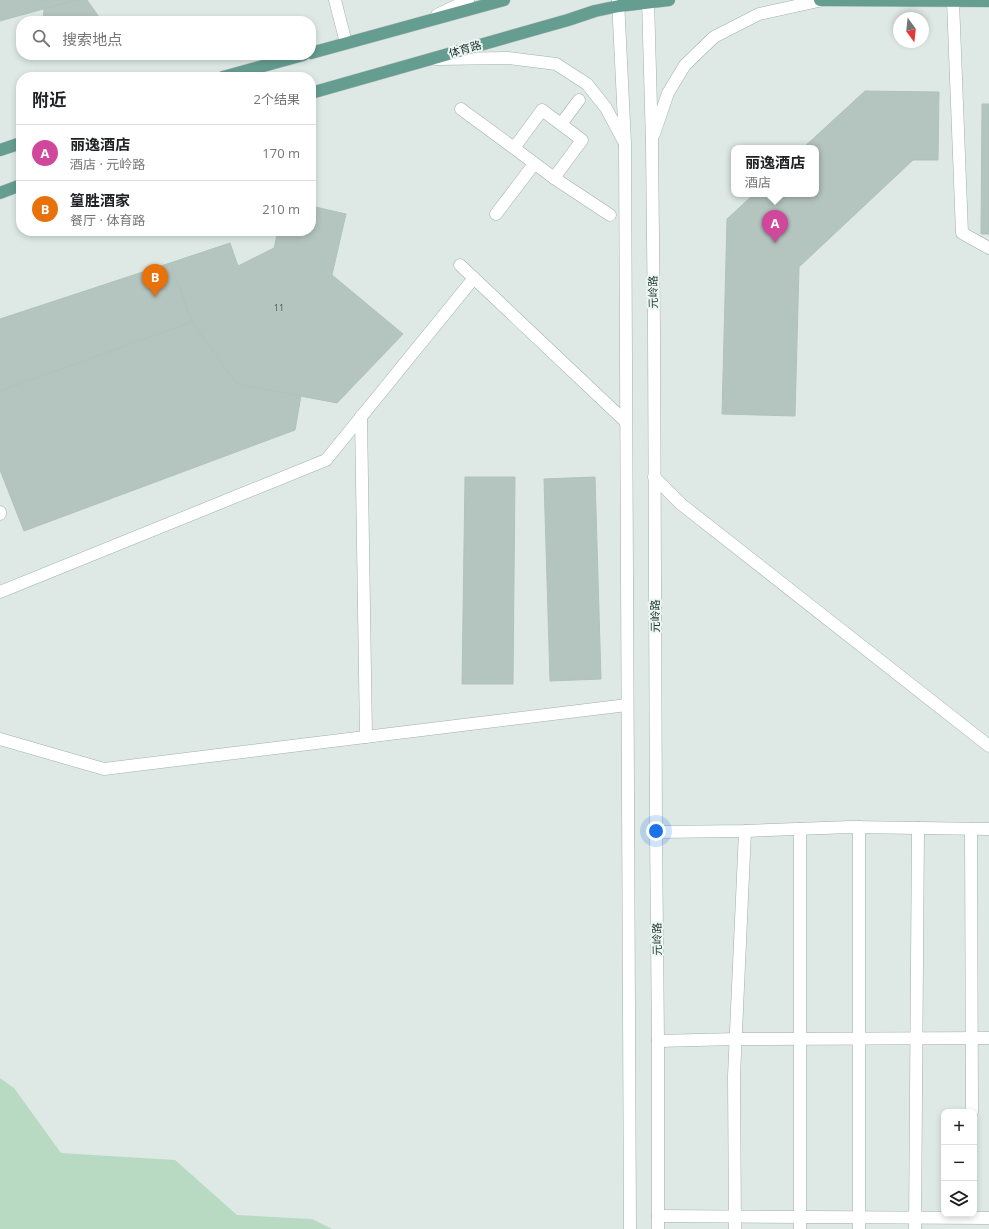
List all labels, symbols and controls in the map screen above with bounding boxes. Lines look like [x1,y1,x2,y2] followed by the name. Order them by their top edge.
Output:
[893,12,929,48] north arrow
[16,16,316,60] search box
[30,27,52,49] icon: search
[62,29,122,49] text: 搜索地点
[447,37,483,60] street label: 体育路
[32,88,66,111] text: 附近
[254,90,300,108] text: 2个结果
[70,134,130,154] text: 丽逸酒店
[41,144,49,162] text: A
[262,144,300,162] text: 170 m
[731,145,819,197] popup
[745,152,805,172] text: 丽逸酒店
[70,155,145,173] text: 酒店 · 元岭路
[745,173,771,191] text: 酒店
[70,190,130,210] text: 篁胜酒家
[41,200,49,218] text: B
[262,200,300,218] text: 210 m
[762,210,788,243] pin: A
[70,211,145,229] text: 餐厅 · 体育路
[142,264,168,297] pin: B
[645,275,660,309] street label: 元岭路
[274,301,284,314] house number: 11
[647,600,662,633] street label: 元岭路
[646,821,666,841] your location
[649,922,664,956] street label: 元岭路
[941,1109,977,1217] map controls
[941,1109,977,1145] button: +
[941,1145,977,1181] button: −
[941,1181,977,1217] button: layers

